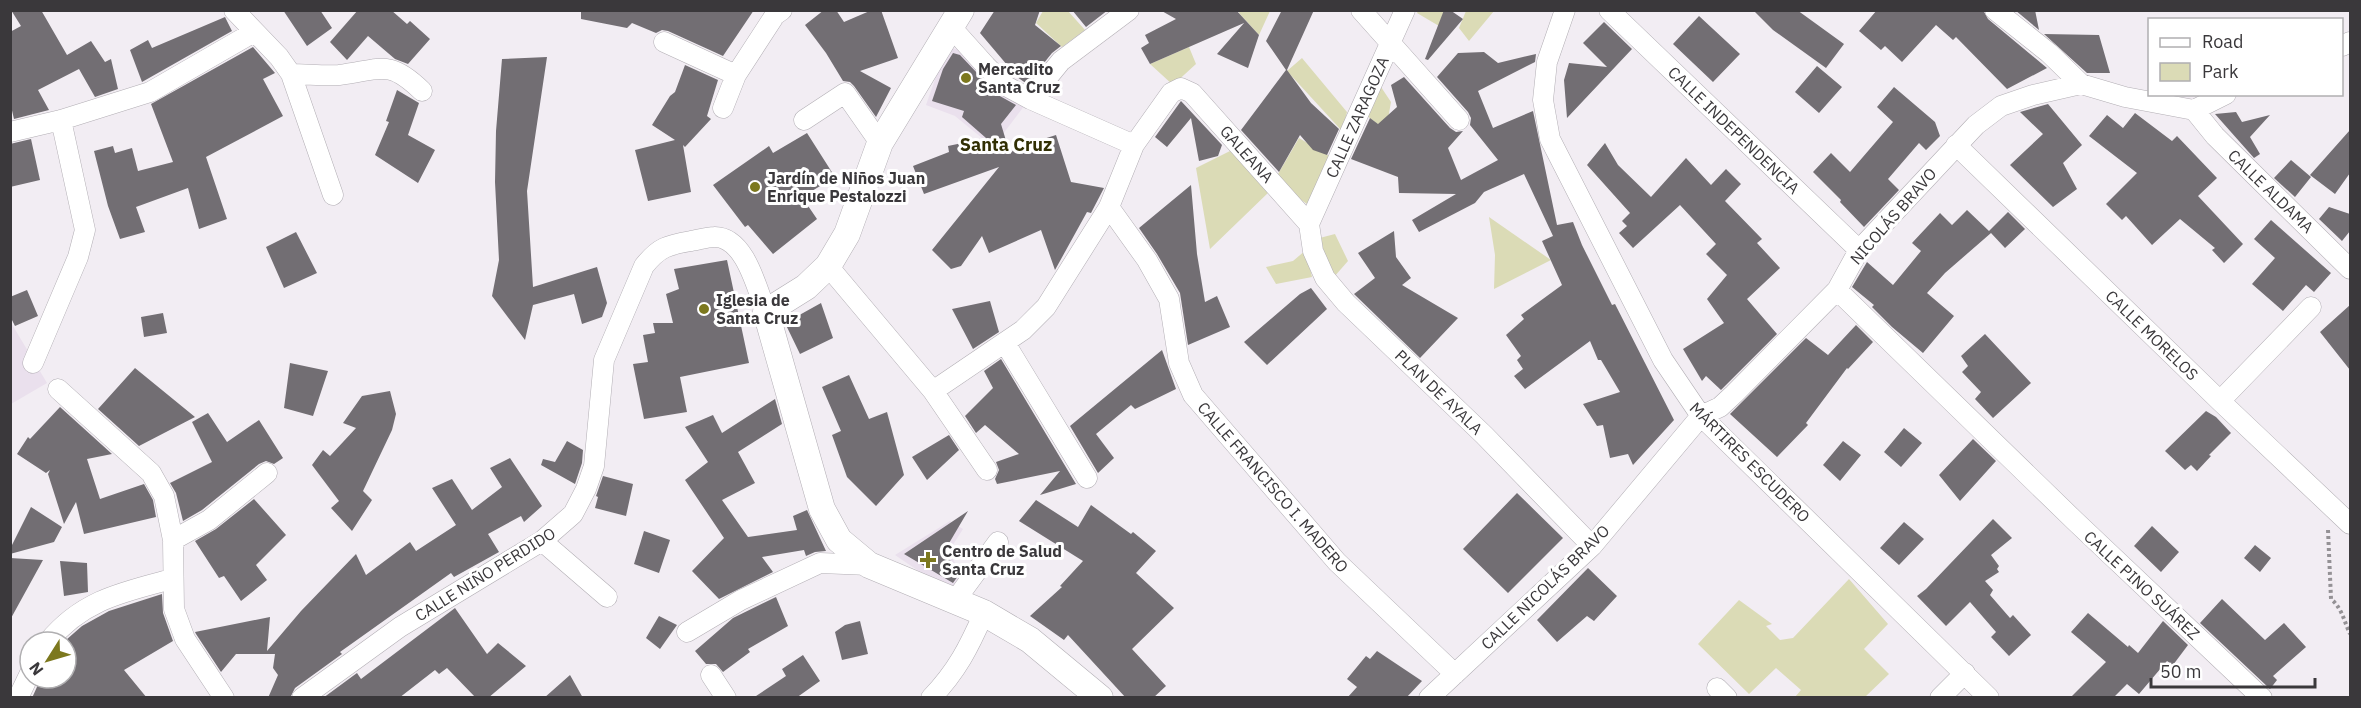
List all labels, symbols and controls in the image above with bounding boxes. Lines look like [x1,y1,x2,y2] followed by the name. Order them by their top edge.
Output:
[2148,18,2343,96] legend
[2202,30,2243,53] text: Road
[1321,53,1393,181] street label: CALLE ZARAGOZA
[978,59,1060,97] place label: Mercadito Santa Cruz
[2202,60,2239,83] text: Park
[1664,62,1804,198] street label: CALLE INDEPENDENCIA
[959,71,973,85] marker: Mercadito Santa Cruz
[1216,121,1278,187] street label: GALEANA
[960,133,1052,156] district label: Santa Cruz
[2224,145,2318,237] street label: CALLE ALDAMA
[1845,163,1940,268] street label: NICOLÁS BRAVO
[767,168,925,206] place label: Jardín de Niños Juan Enrique Pestalozzi
[748,180,762,194] marker: Jardín de Niños Juan Enrique Pestalozzi
[2101,286,2203,384] street label: CALLE MORELOS
[716,290,798,328] place label: Iglesia de Santa Cruz
[697,302,711,316] marker: Iglesia de Santa Cruz
[1391,345,1487,439] street label: PLAN DE AYALA
[1193,397,1353,577] street label: CALLE FRANCISCO I. MADERO
[1686,397,1815,526] street label: MÁRTIRES ESCUDERO
[1476,520,1613,654] street label: CALLE NICOLÁS BRAVO
[411,523,559,625] street label: CALLE NIÑO PERDIDO
[2080,526,2205,644] street label: CALLE PINO SUÁREZ
[942,541,1062,579] place label: Centro de Salud Santa Cruz
[919,551,937,569] marker: Centro de Salud Santa Cruz
[18,630,78,690] north arrow
[2151,651,2314,689] scale bar
[25,658,47,680] text: N
[2160,660,2202,683] text: 50 m

